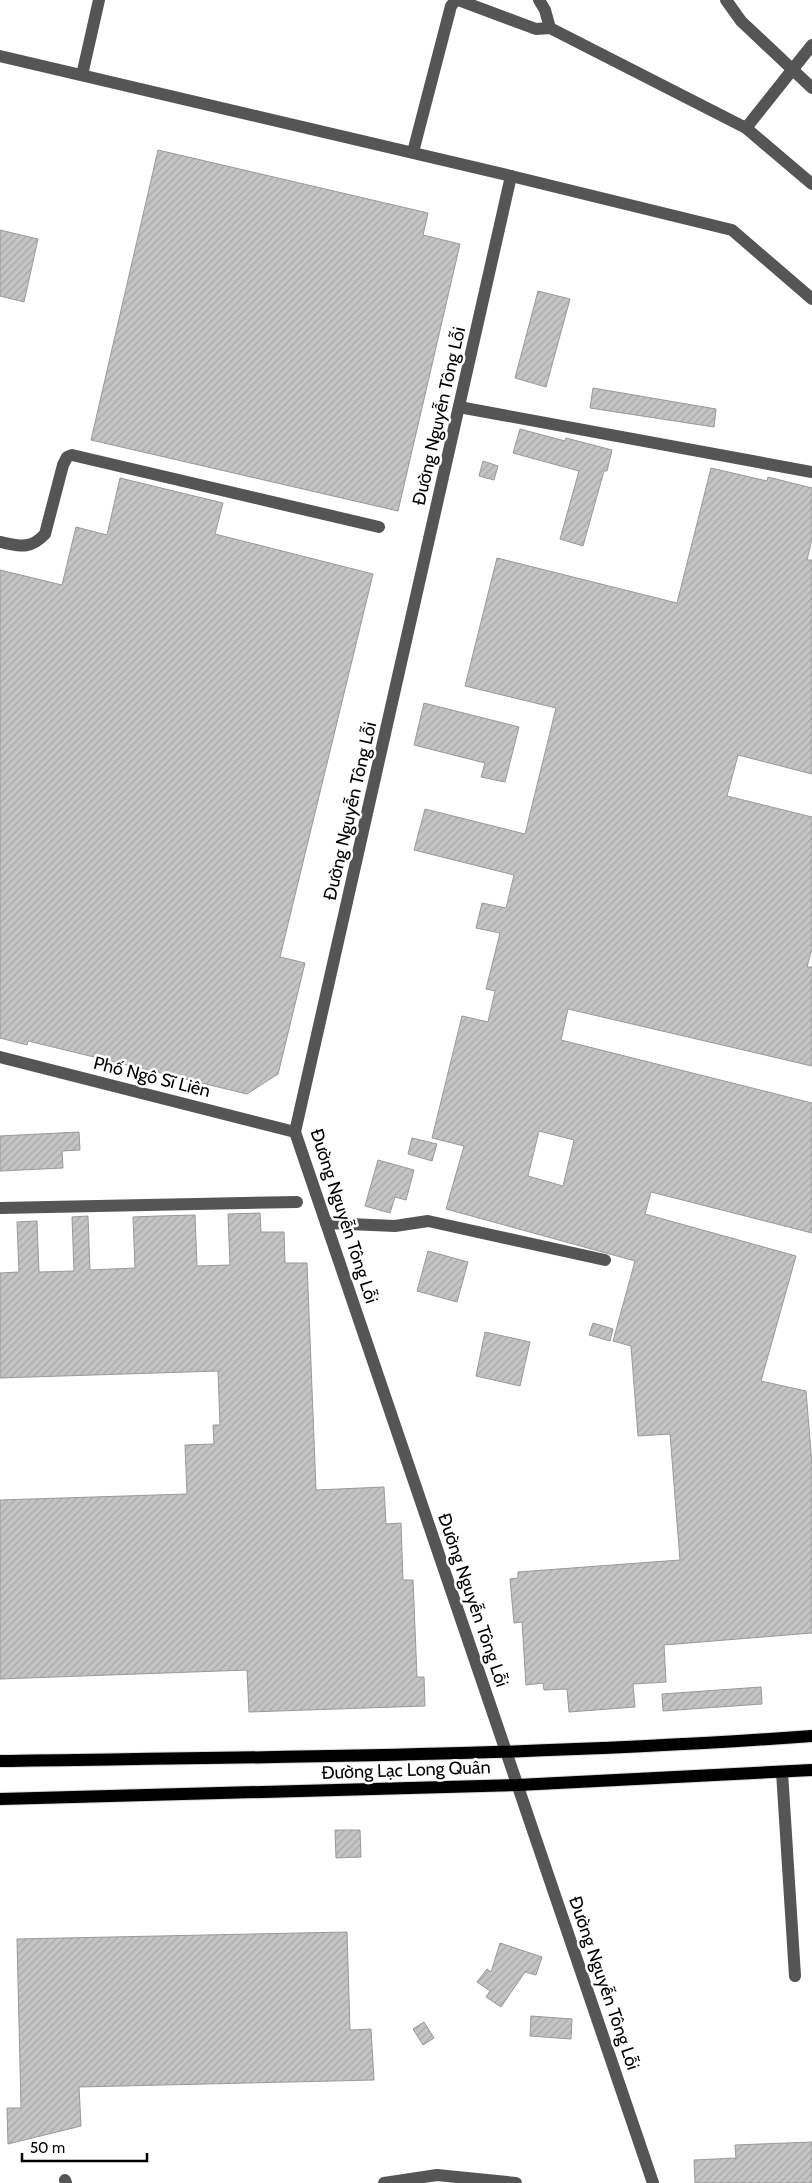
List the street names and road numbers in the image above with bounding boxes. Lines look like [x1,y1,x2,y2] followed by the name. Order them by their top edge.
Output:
[408,325,470,507] street label: Đường Nguyễn Tông Lỗi
[319,720,381,902] street label: Đường Nguyễn Tông Lỗi
[91,1052,213,1102] street label: Phố Ngô Sĩ Liên
[305,1126,383,1306] street label: Đường Nguyễn Tông Lỗi
[433,1510,513,1690] street label: Đường Nguyễn Tông Lỗi
[321,1756,491,1784] street label: Đường Lạc Long Quân
[564,1893,644,2073] street label: Đường Nguyễn Tông Lỗi

